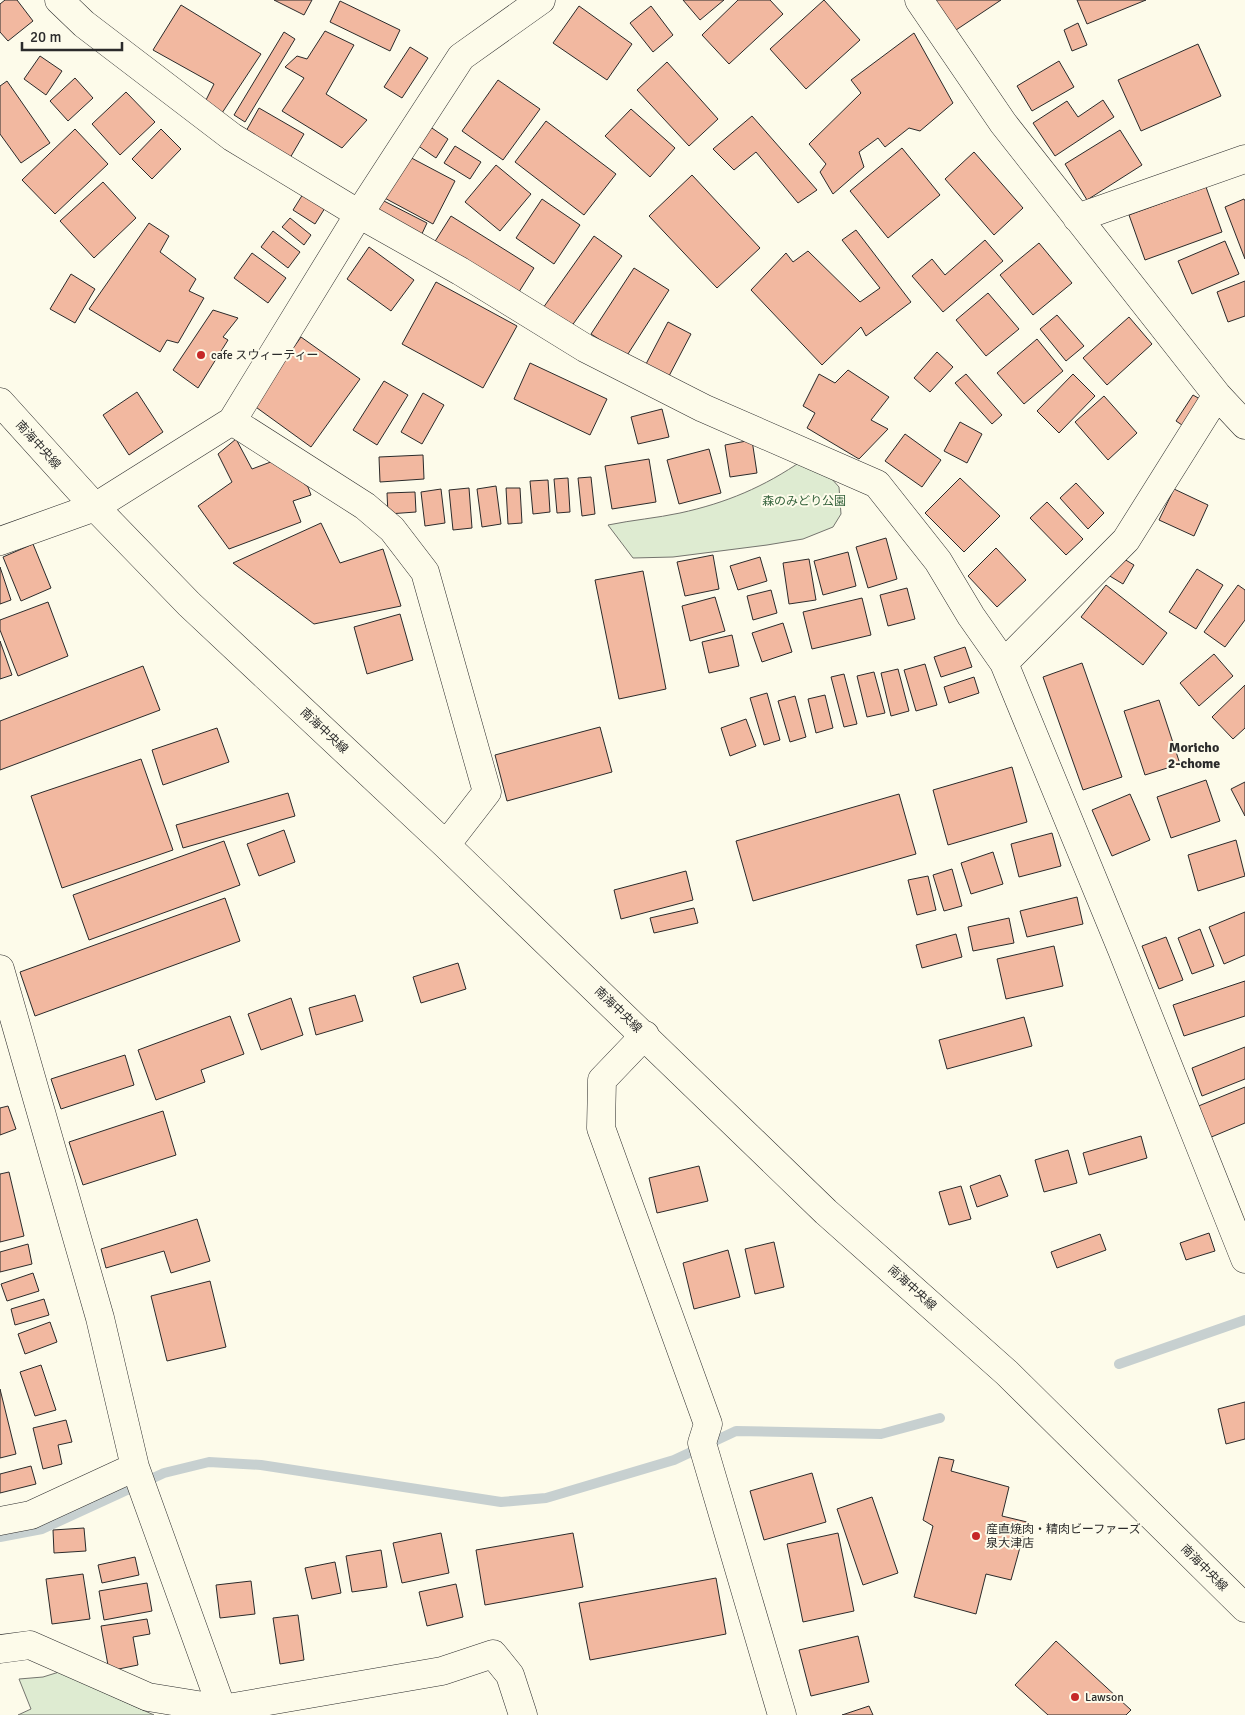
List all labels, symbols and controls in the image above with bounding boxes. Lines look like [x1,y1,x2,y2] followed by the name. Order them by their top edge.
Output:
[22,20,122,52] scale bar
[30,28,61,46] text: 20 m
[211,348,319,363] place label: cafe スウィーティー
[195,349,207,361] marker: cafe スウィーティー
[12,418,64,472] street label: 南海中央線
[762,494,846,509] park label: 森のみどり公園
[297,705,351,757] street label: 南海中央線
[1168,739,1220,772] district label: Moricho 2-chome
[591,984,645,1036] street label: 南海中央線
[885,1262,939,1314] street label: 南海中央線
[986,1522,1141,1551] place label: 産直焼肉・精肉ビーファーズ 泉大津店
[970,1530,982,1542] marker: 産直焼肉・精肉ビーファーズ 泉大津店
[1177,1541,1231,1595] street label: 南海中央線
[1085,1690,1124,1705] place label: Lawson
[1069,1691,1081,1703] marker: Lawson

